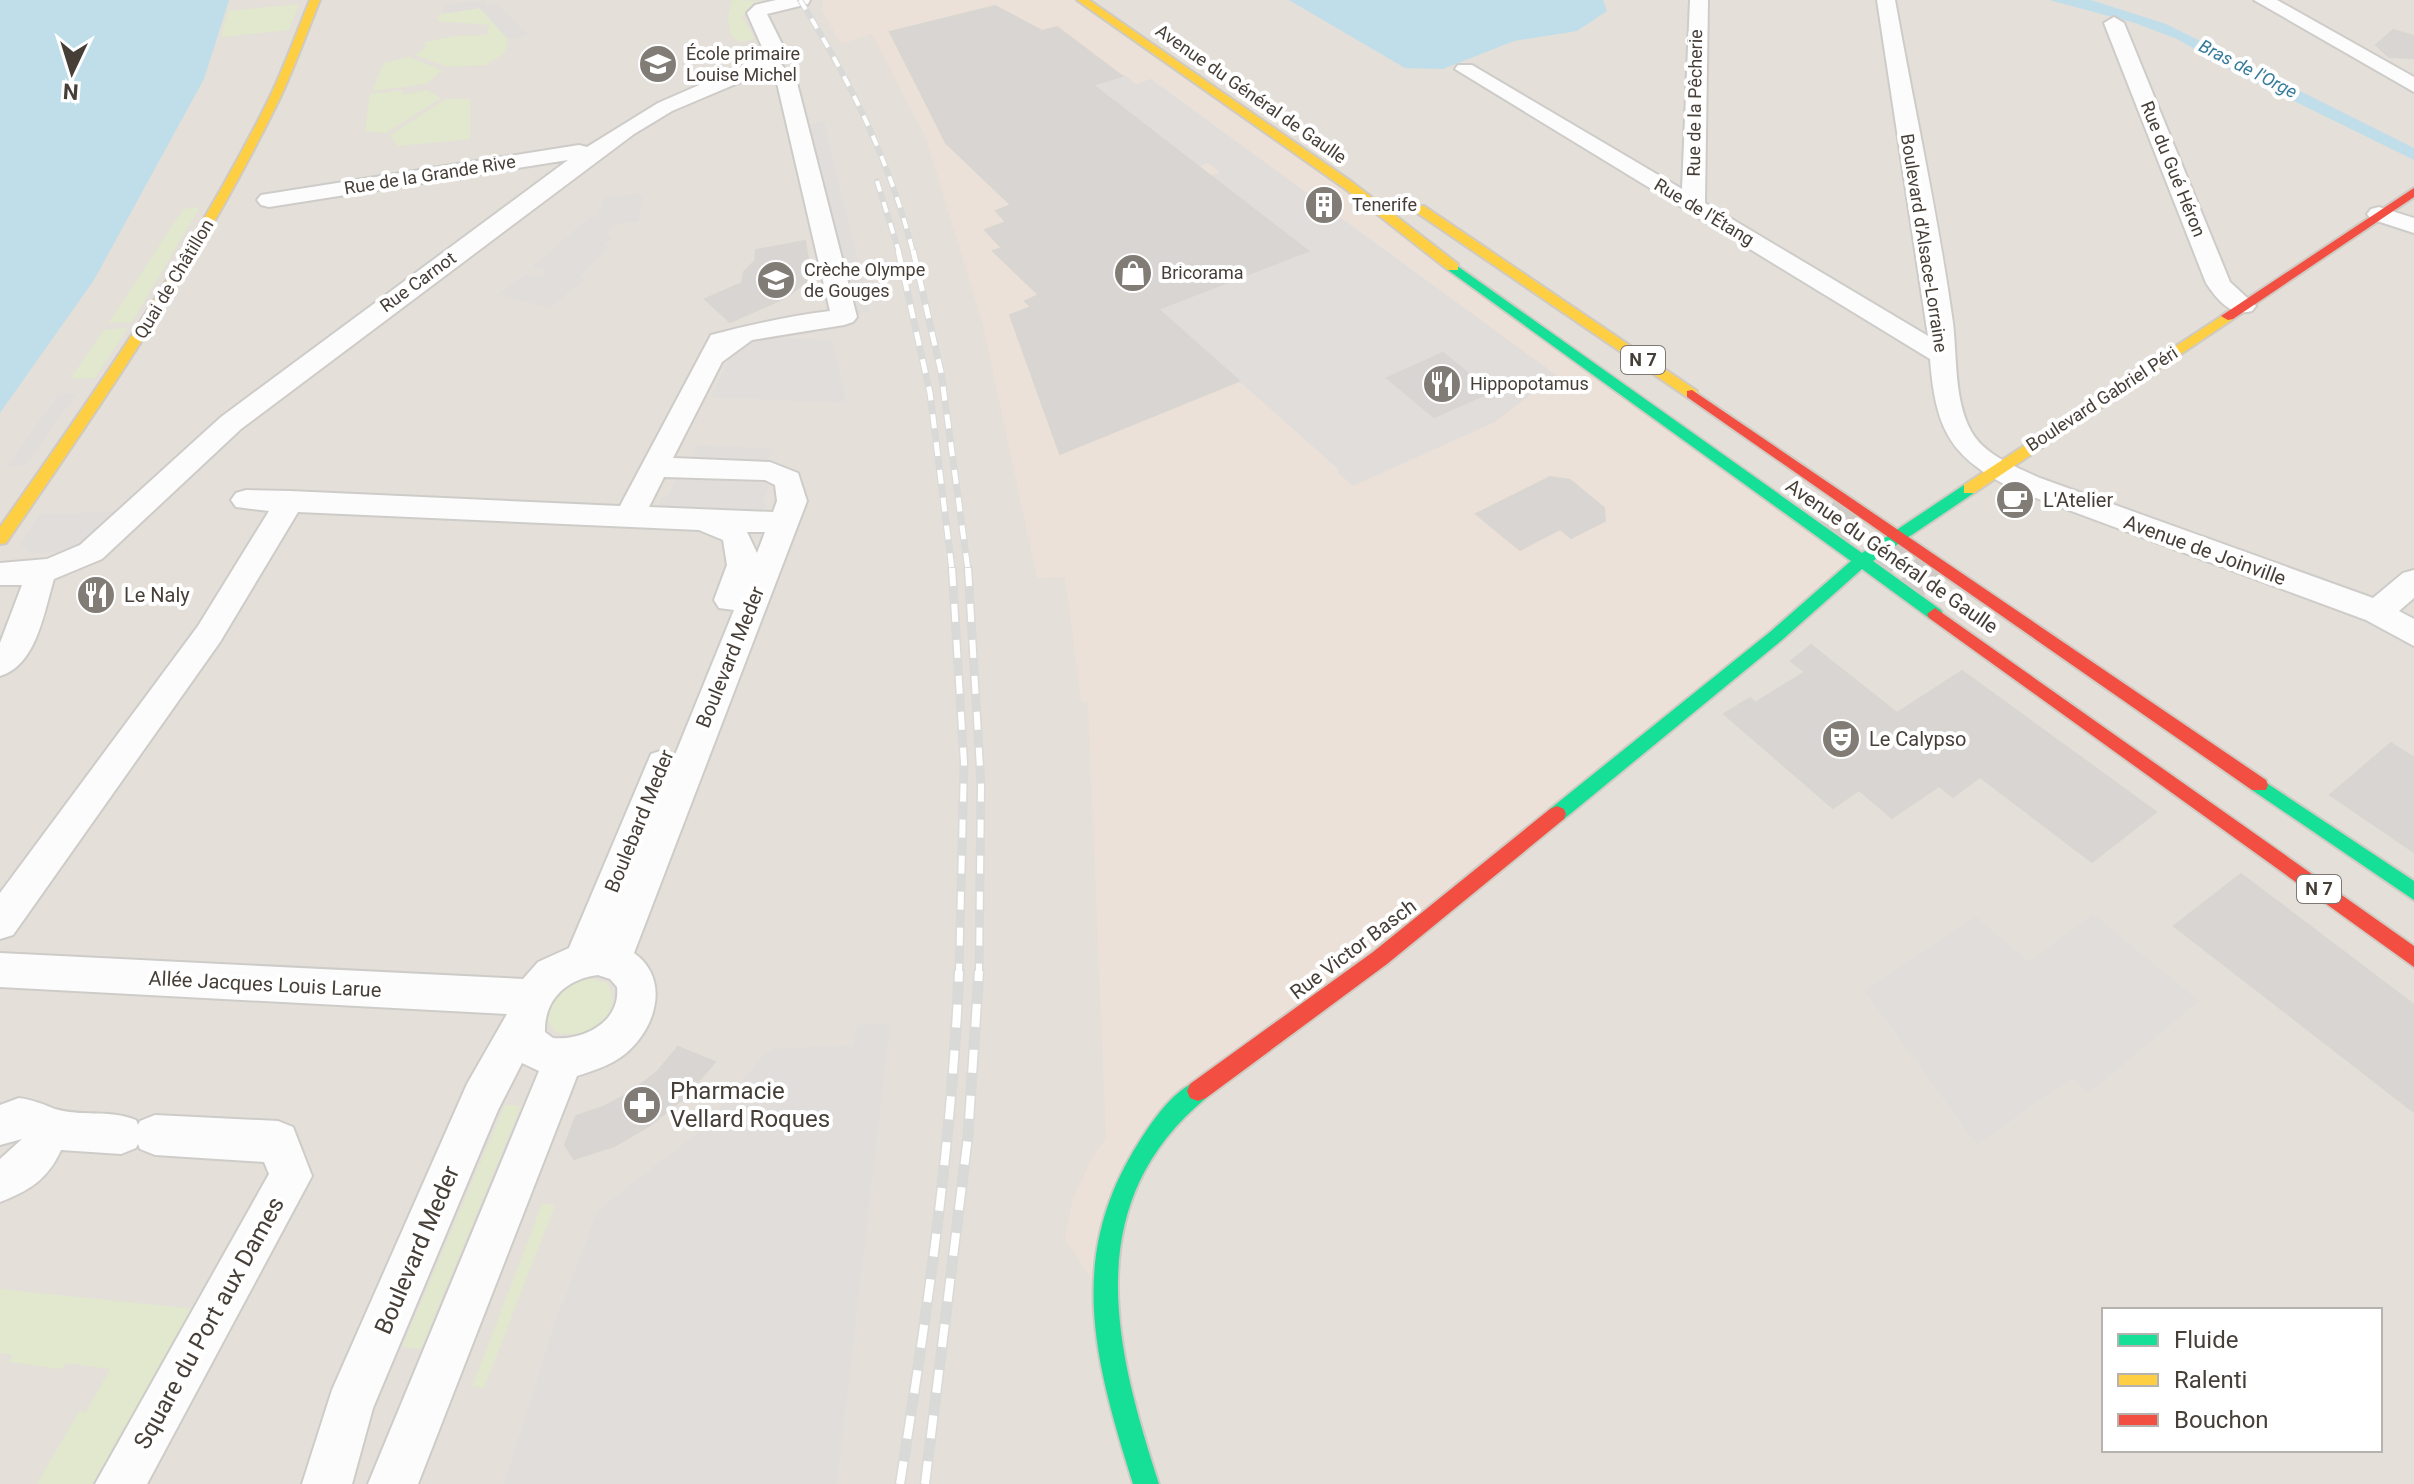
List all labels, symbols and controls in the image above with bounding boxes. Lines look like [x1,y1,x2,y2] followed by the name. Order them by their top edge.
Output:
[1152,20,1351,168] street label: Avenue du Général de Gaulle
[1683,29,1706,177] street label: Rue de la Pêcherie
[32,32,112,112] north arrow
[2196,35,2301,102] water label: Bras de l'Orge
[637,43,679,85] school or university icon: École primaire Louise Michel
[686,43,800,85] place label: École primaire Louise Michel
[62,78,79,104] text: N
[2137,98,2210,240] street label: Rue du Gué Héron
[1897,132,1952,354] street label: Boulevard d'Alsace-Lorraine
[343,151,517,198] street label: Rue de la Grande Rive
[1651,174,1758,250] street label: Rue de l'Étang
[1303,184,1345,226] building icon: Tenerife
[1352,194,1417,215] place label: Tenerife
[130,215,218,342] street label: Quai de Châtillon
[376,247,460,316] street label: Rue Carnot
[1112,252,1154,294] shop icon: Bricorama
[755,259,797,301] school or university icon: Crèche Olympe de Gouges
[804,259,925,301] place label: Crèche Olympe de Gouges
[1161,262,1244,283] place label: Bricorama
[2022,342,2181,455] street label: Boulevard Gabriel Péri
[1621,346,1665,374] road number: N 7
[1421,363,1463,405] restaurant icon: Hippopotamus
[1470,373,1589,394] place label: Hippopotamus
[1781,474,2003,638] street label: Avenue du Général de Gaulle
[1994,479,2036,521] cafe icon: L'Atelier
[2043,488,2113,512] place label: L'Atelier
[2121,510,2289,590] street label: Avenue de Joinville
[75,574,117,616] restaurant icon: Le Naly
[124,583,190,607] place label: Le Naly
[691,583,769,731] street label: Boulevard Meder
[1820,718,1862,760] theatre icon: Le Calypso
[1869,727,1967,751] place label: Le Calypso
[599,746,679,896] street label: Boulebard Meder
[2297,875,2341,903] road number: N 7
[1285,894,1421,1004] street label: Rue Victor Basch
[148,966,382,1002] street label: Allée Jacques Louis Larue
[670,1077,830,1133] place label: Pharmacie Vellard Roques
[621,1084,663,1126] pharmacy icon: Pharmacie Vellard Roques
[369,1162,465,1338] street label: Boulevard Meder
[128,1192,290,1454] street label: Square du Port aux Dames
[2102,1308,2382,1452] legend
[2174,1326,2238,1354] text: Fluide
[2174,1366,2247,1394] text: Ralenti
[2174,1406,2269,1434] text: Bouchon

